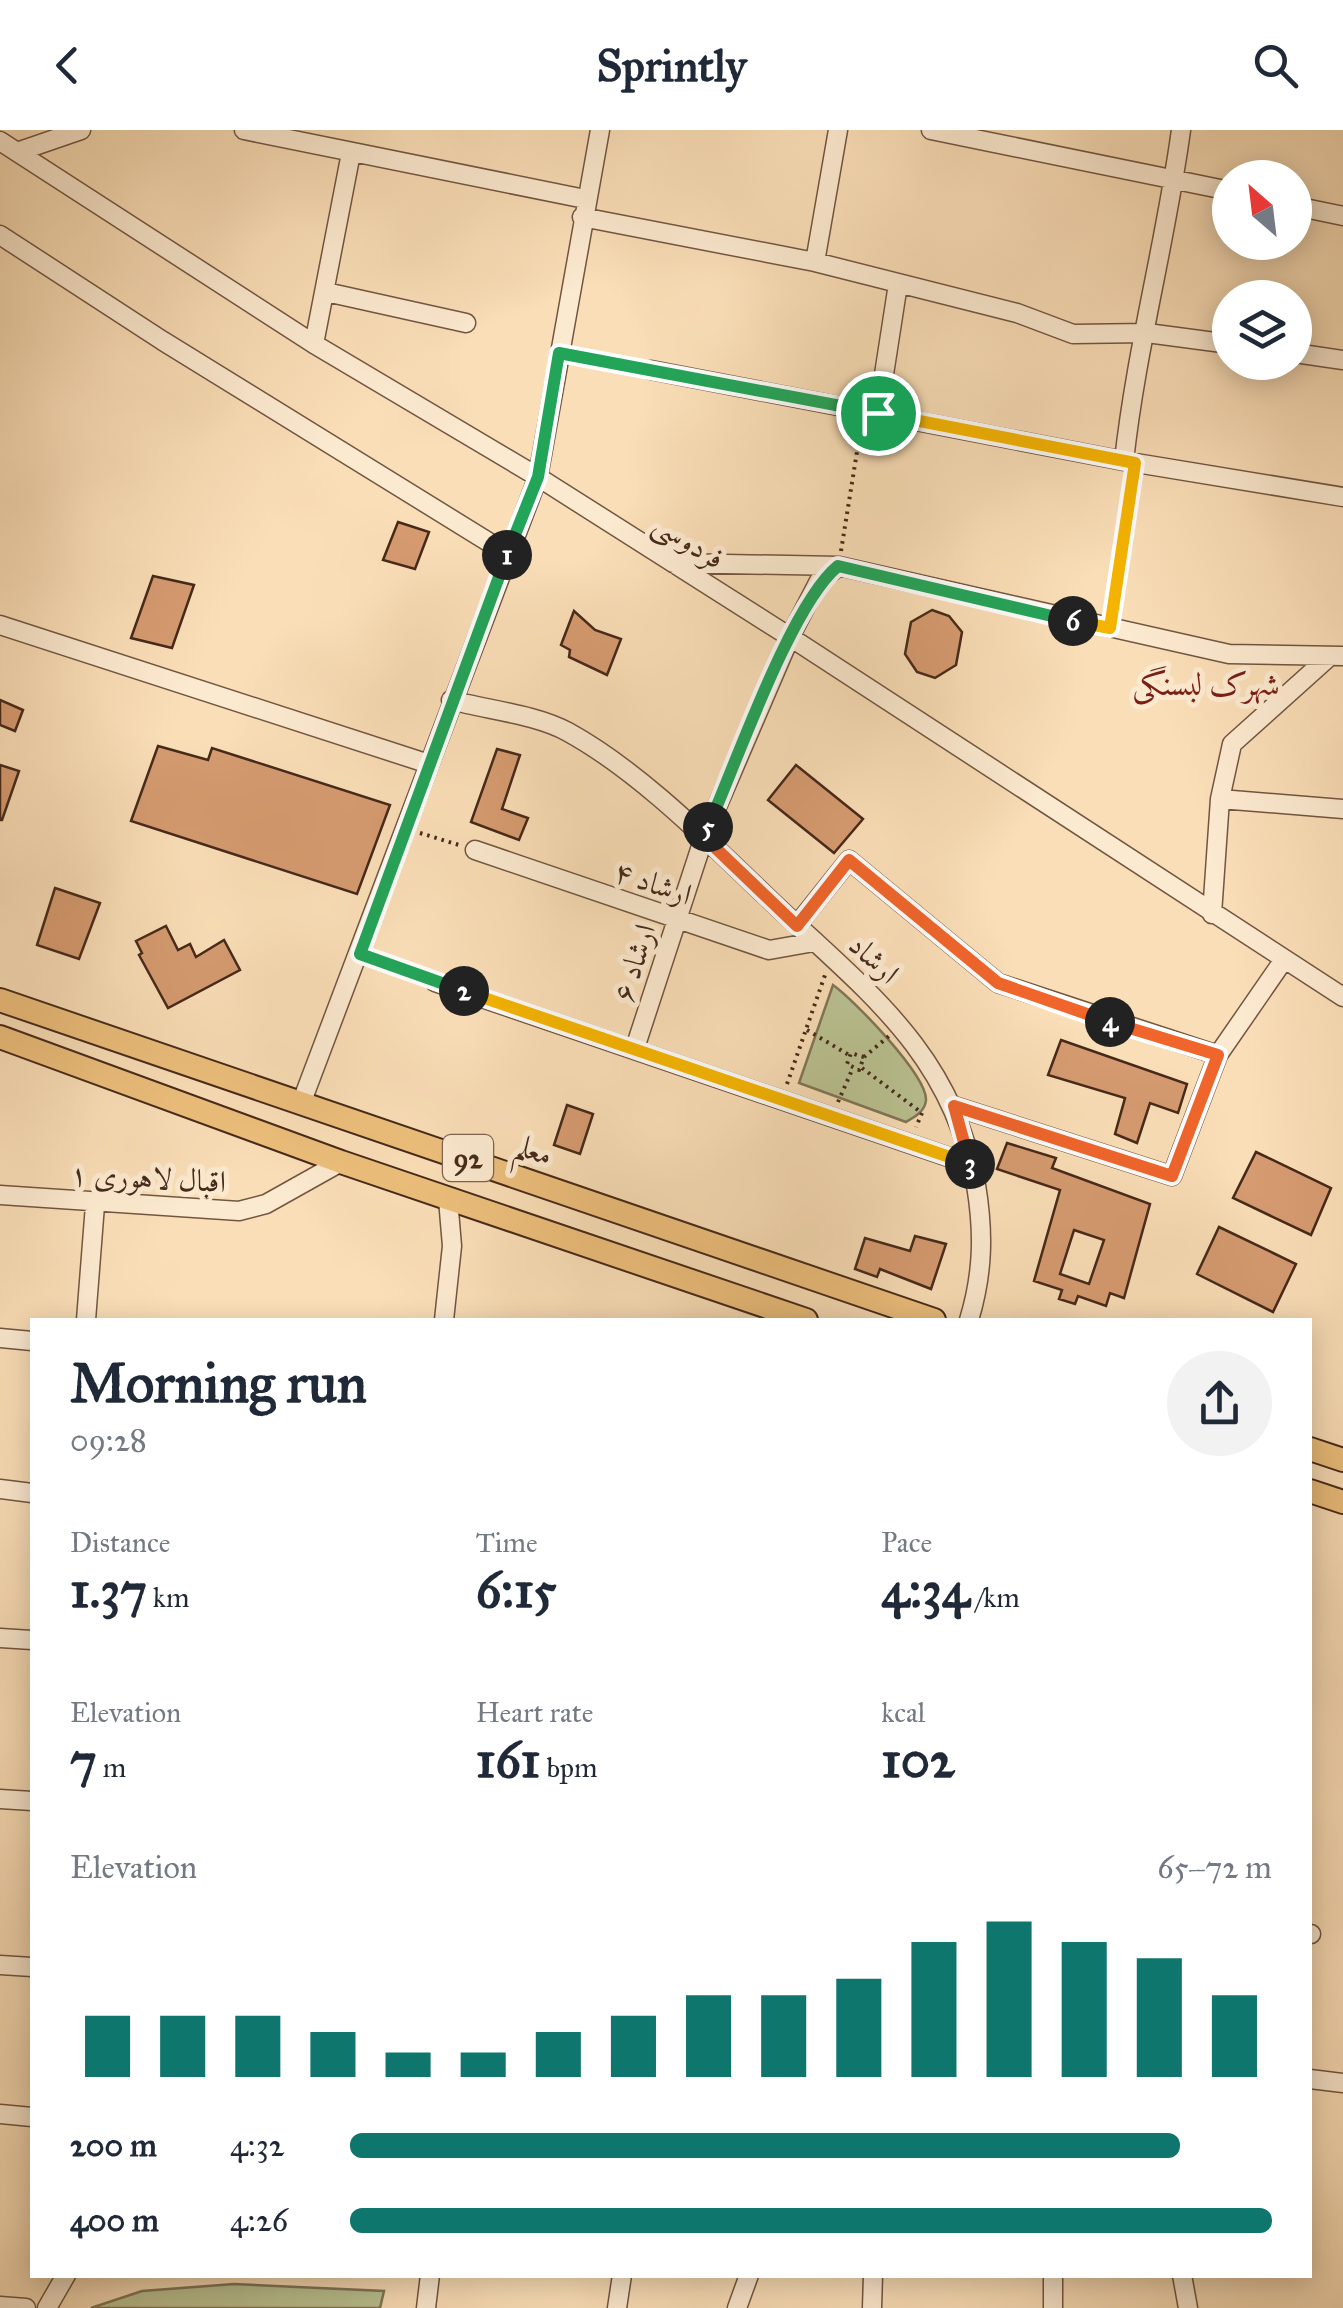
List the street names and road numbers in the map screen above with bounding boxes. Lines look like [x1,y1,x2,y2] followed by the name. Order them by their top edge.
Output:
[645,505,731,579] street label: فردوسی
[609,853,697,913] street label: ارشاد ۴
[605,919,663,1007] street label: ارشاد ۶
[841,927,907,991] street label: ارشاد
[507,1127,557,1184] street label: معلم
[443,1135,493,1181] road number: 92
[69,1156,227,1201] street label: اقبال لاهوری ۱

